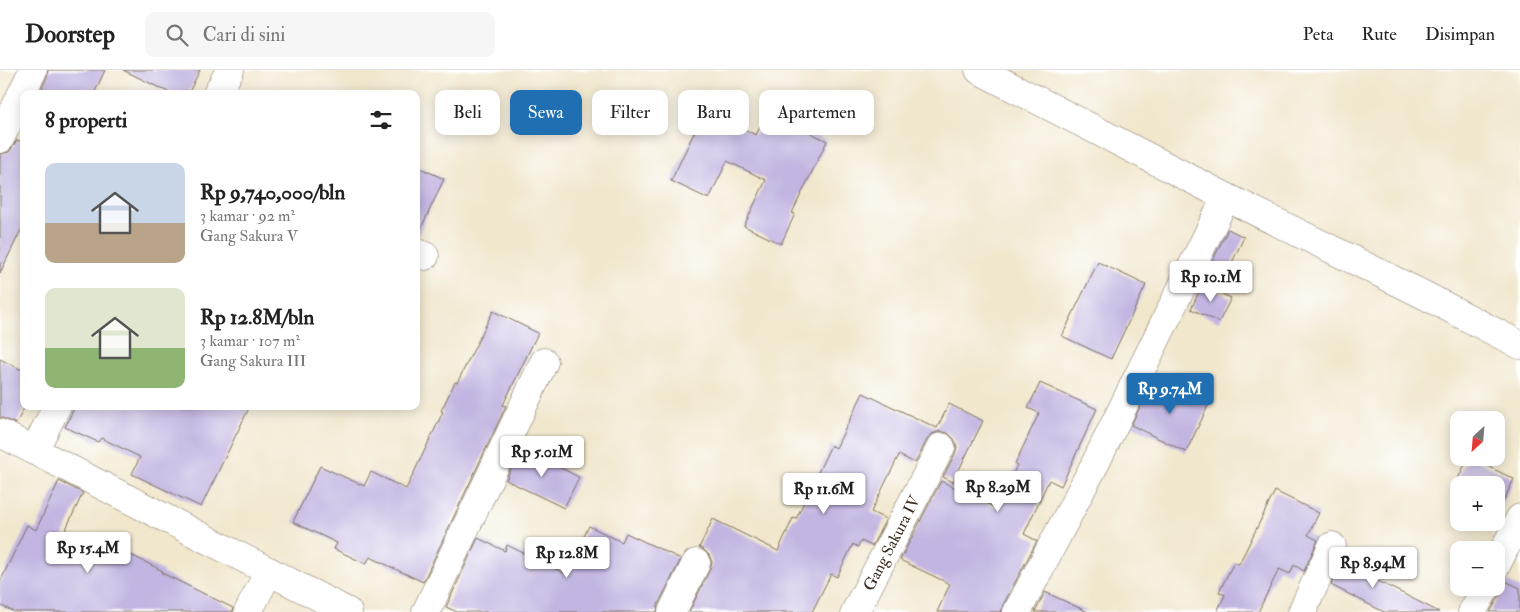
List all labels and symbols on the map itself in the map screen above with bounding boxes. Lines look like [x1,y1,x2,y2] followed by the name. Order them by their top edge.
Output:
[1159,260,1263,303] pin: Rp 10.1M
[1118,372,1222,415] pin: Rp 9.74M
[1450,411,1505,466] north arrow
[490,436,594,478] pin: Rp 5.01M
[946,470,1050,513] pin: Rp 8.29M
[772,472,876,515] pin: Rp 11.6M
[859,492,925,594] street label: Gang Sakura IV
[36,532,140,574] pin: Rp 15.4M
[515,536,619,579] pin: Rp 12.8M
[1321,546,1425,589] pin: Rp 8.94M

